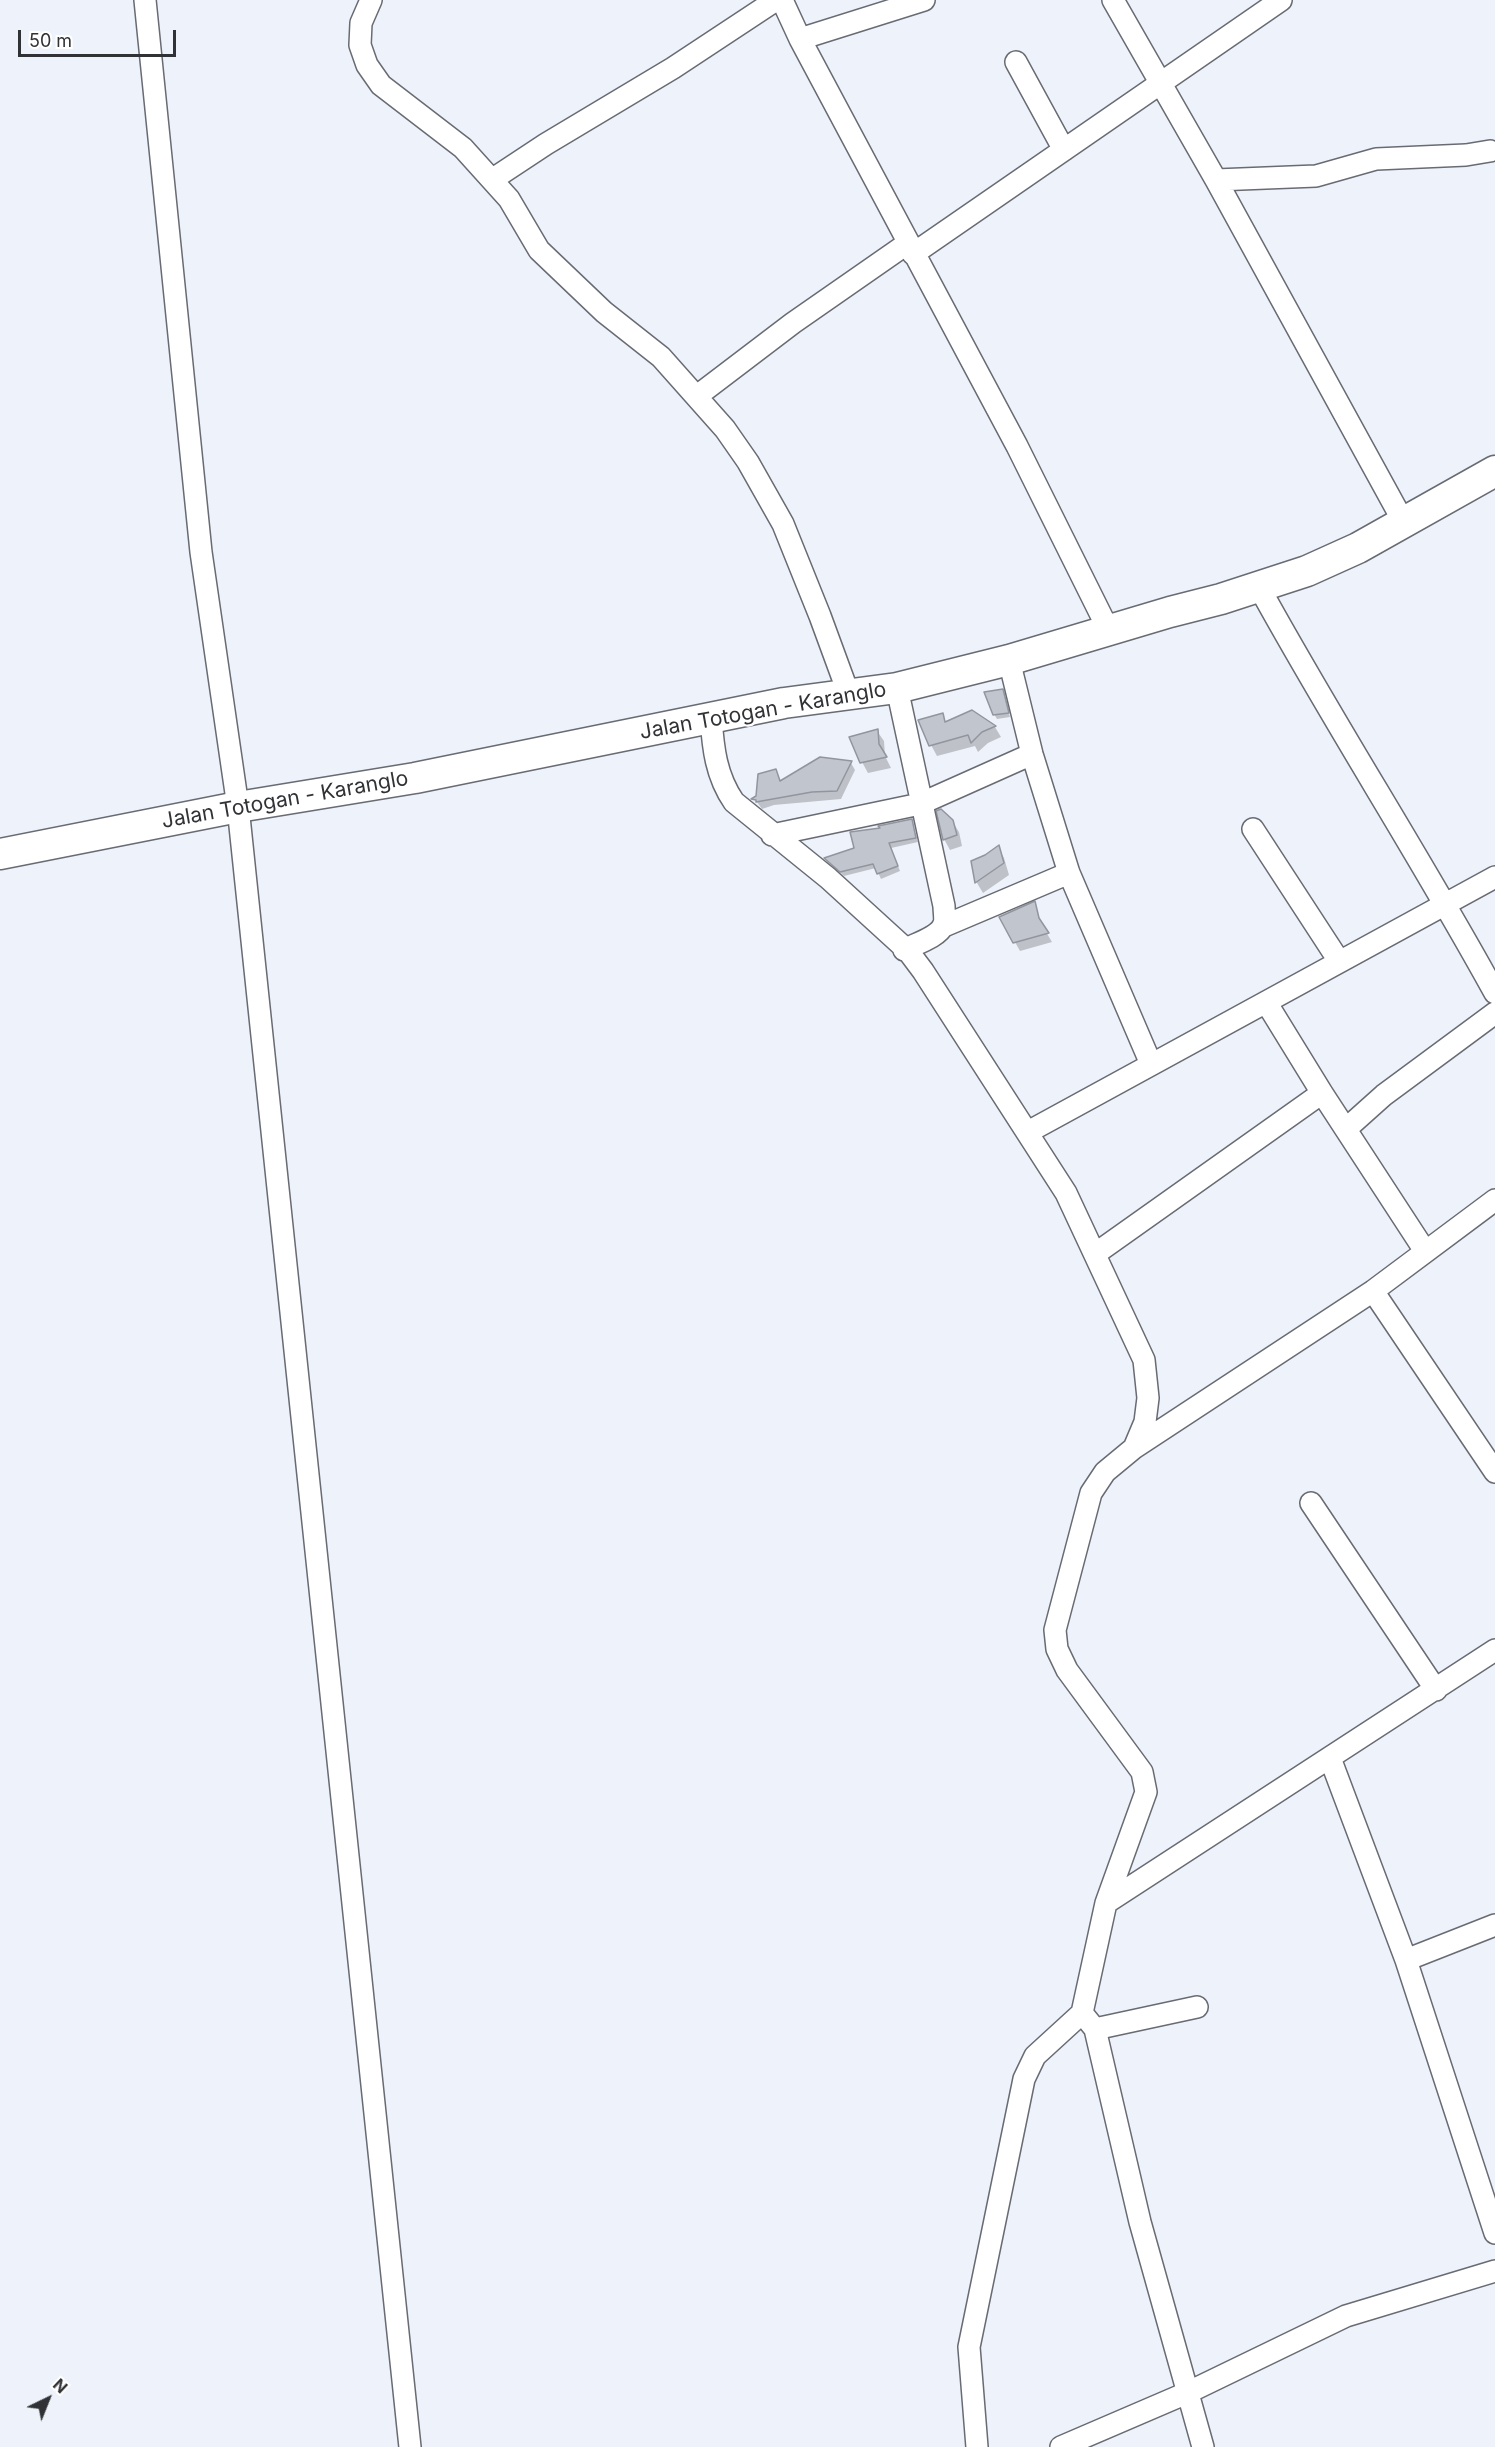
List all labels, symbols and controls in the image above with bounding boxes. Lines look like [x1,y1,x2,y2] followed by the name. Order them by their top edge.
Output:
[21,18,178,56] scale bar
[29,30,72,51] text: 50 m
[638,677,888,745] street label: Jalan Totogan - Karanglo
[160,766,410,834] street label: Jalan Totogan - Karanglo
[18,2369,78,2429] north arrow
[49,2374,72,2397] text: N

